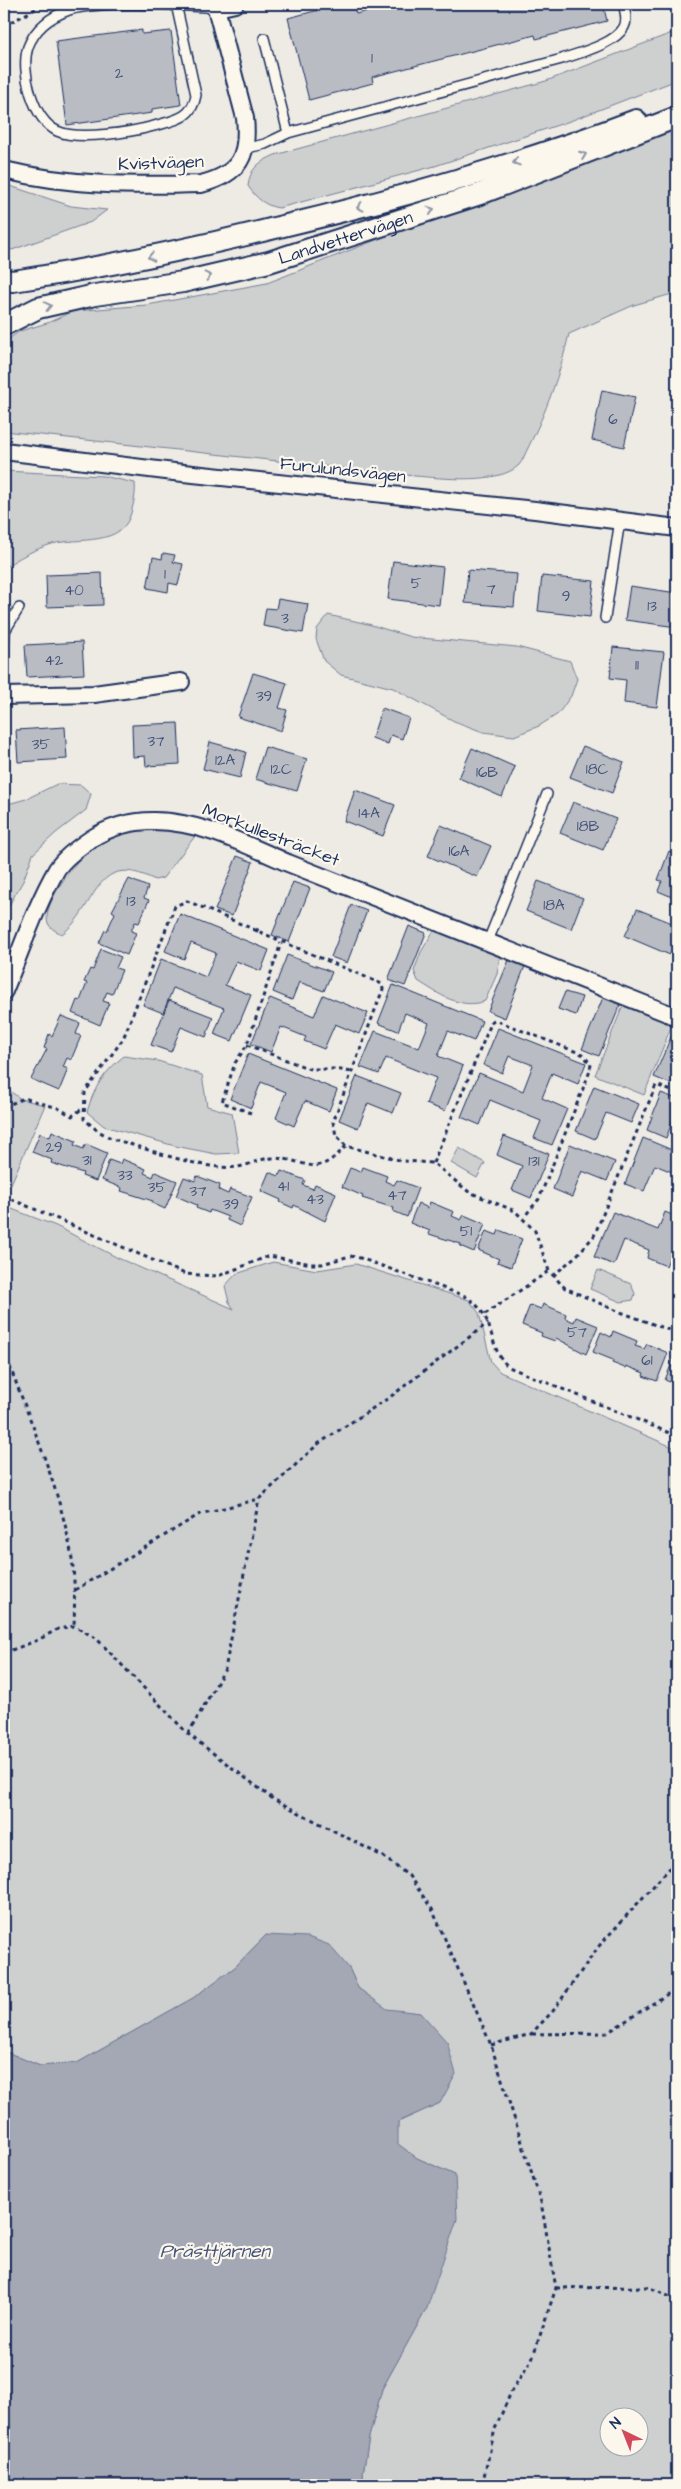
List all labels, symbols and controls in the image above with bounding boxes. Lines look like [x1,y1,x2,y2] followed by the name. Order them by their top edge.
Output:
[371,48,373,69] house number: 1
[115,63,124,84] house number: 2
[118,149,204,178] street label: Kvistvägen
[579,151,587,161] one-way arrow
[512,156,521,166] one-way arrow
[356,201,365,212] one-way arrow
[275,204,416,271] street label: Landvettervägen
[426,206,434,216] one-way arrow
[146,251,155,261] one-way arrow
[203,271,212,282] one-way arrow
[44,301,53,312] one-way arrow
[608,409,618,430] house number: 6
[279,451,407,490] street label: Furulundsvägen
[164,564,166,585] house number: 1
[411,573,422,594] house number: 5
[486,579,496,600] house number: 7
[64,580,84,601] house number: 40
[562,586,570,607] house number: 9
[647,596,657,617] house number: 13
[281,608,289,629] house number: 3
[45,650,64,671] house number: 42
[635,655,639,676] house number: 11
[256,686,272,707] house number: 39
[148,731,164,752] house number: 37
[32,734,50,755] house number: 35
[215,750,235,771] house number: 12A
[270,759,292,780] house number: 12C
[586,759,609,780] house number: 18C
[476,762,498,783] house number: 16B
[199,797,344,873] street label: Morkullesträcket
[358,803,380,824] house number: 14A
[577,816,599,837] house number: 18B
[449,841,470,862] house number: 16A
[126,891,136,912] house number: 13
[543,895,565,916] house number: 18A
[45,1137,63,1158] house number: 29
[82,1150,92,1171] house number: 31
[528,1151,540,1172] house number: 131
[117,1165,133,1186] house number: 33
[277,1176,289,1197] house number: 41
[148,1177,166,1198] house number: 35
[190,1181,206,1202] house number: 37
[387,1185,407,1206] house number: 47
[306,1189,324,1210] house number: 43
[223,1194,239,1215] house number: 39
[460,1221,472,1242] house number: 51
[567,1322,587,1343] house number: 57
[641,1350,653,1371] house number: 61
[160,2238,271,2265] water label: Prästtjärnen
[598,2406,648,2456] north arrow
[606,2413,626,2434] text: N

